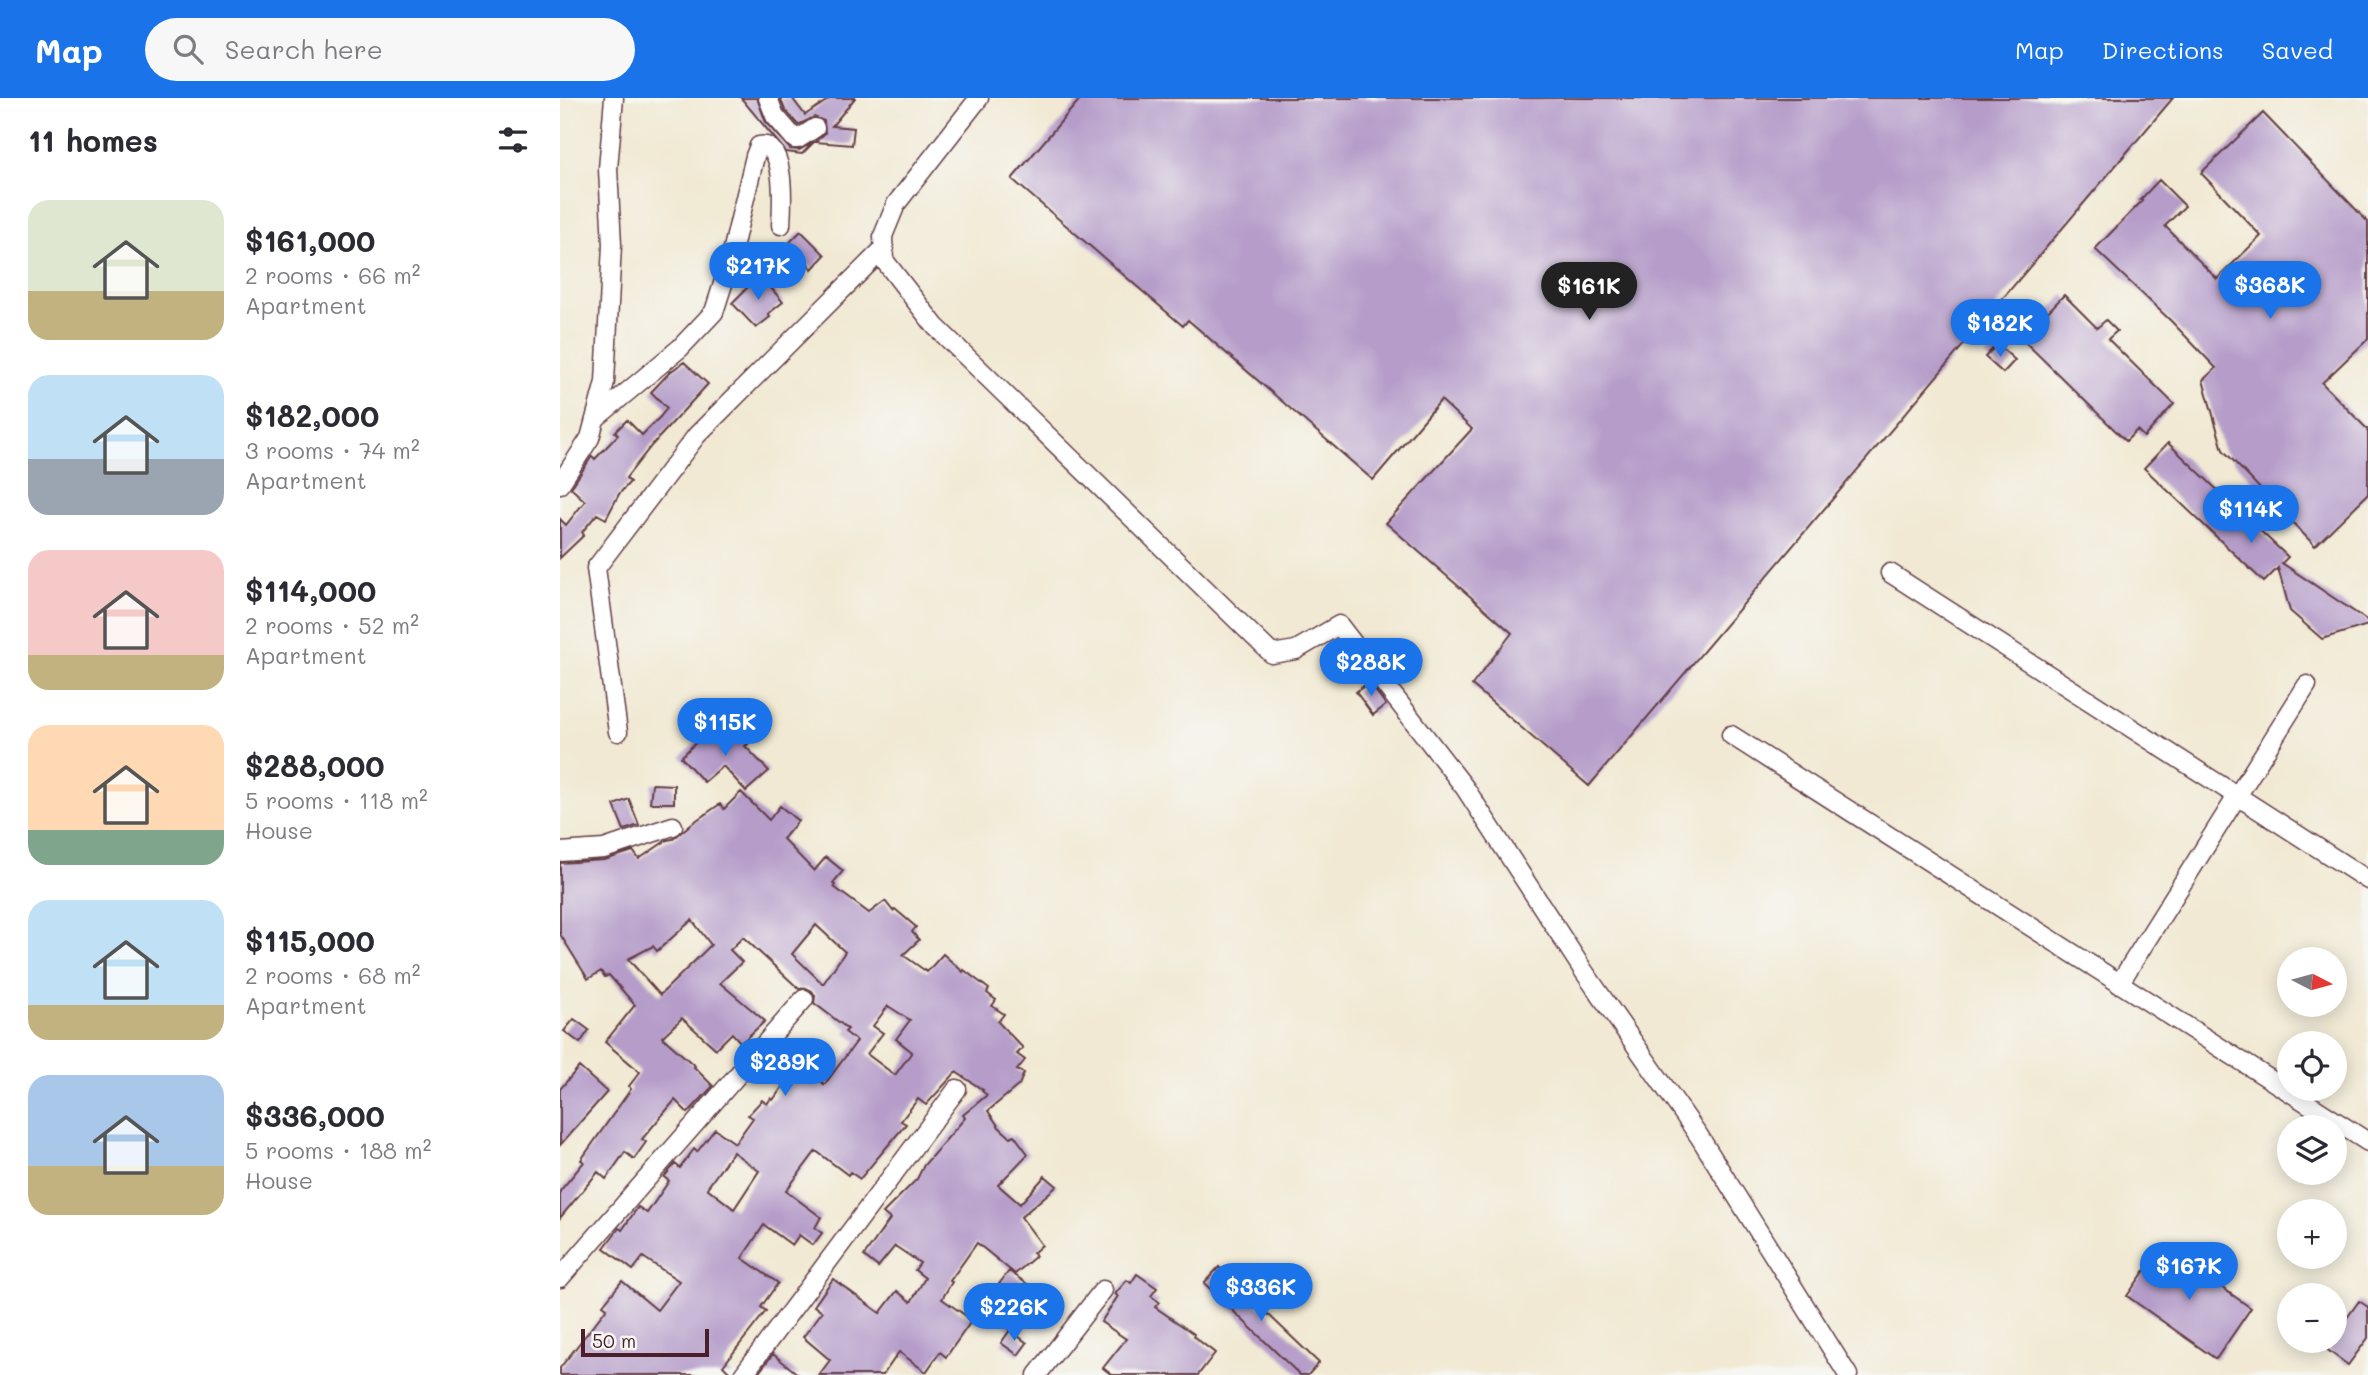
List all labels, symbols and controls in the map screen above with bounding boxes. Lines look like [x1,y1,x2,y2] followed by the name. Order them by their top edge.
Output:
[145,18,635,81] search box
[35,28,103,71] text: Map
[169,30,207,68] icon: search
[225,32,383,66] text: Search here
[2015,34,2064,65] text: Map
[2102,34,2224,65] text: Directions
[2262,34,2333,65] text: Saved
[28,120,158,160] text: 11 homes
[494,121,532,159] icon: filters
[245,220,375,260] text: $161,000
[84,228,168,312] icon: home
[709,242,807,302] pin: $217K
[725,250,791,280] text: $217K
[245,260,420,290] text: 2 rooms · 66 m²
[1540,262,1638,322] pin: $161K
[2221,262,2319,321] pin: $368K
[2234,269,2306,299] text: $368K
[1557,270,1621,300] text: $161K
[245,290,367,320] text: Apartment
[1951,300,2049,359] pin: $182K
[1967,307,2033,337] text: $182K
[245,395,379,435] text: $182,000
[84,403,168,487] icon: home
[245,435,420,465] text: 3 rooms · 74 m²
[245,465,367,495] text: Apartment
[2202,486,2300,545] pin: $114K
[2219,493,2283,523] text: $114K
[245,570,376,610] text: $114,000
[84,578,168,662] icon: home
[245,610,419,640] text: 2 rooms · 52 m²
[1322,638,1420,698] pin: $288K
[245,640,367,670] text: Apartment
[1336,646,1406,676] text: $288K
[676,698,774,758] pin: $115K
[693,706,757,736] text: $115K
[245,745,385,785] text: $288,000
[84,753,168,837] icon: home
[245,785,428,815] text: 5 rooms · 118 m²
[245,815,313,845] text: House
[245,920,375,960] text: $115,000
[84,928,168,1012] icon: home
[2277,947,2347,1017] north arrow
[2277,947,2347,1353] map controls
[245,960,420,990] text: 2 rooms · 68 m²
[245,990,367,1020] text: Apartment
[2277,1031,2347,1101] button: locate
[736,1038,834,1098] pin: $289K
[750,1046,820,1076] text: $289K
[245,1095,385,1135] text: $336,000
[84,1103,168,1187] icon: home
[2277,1115,2347,1185] button: layers
[245,1135,431,1165] text: 5 rooms · 188 m²
[245,1165,313,1195] text: House
[2277,1199,2347,1269] button: +
[2140,1242,2238,1302] pin: $167K
[2156,1250,2222,1280] text: $167K
[1212,1264,1310,1323] pin: $336K
[1226,1271,1296,1301] text: $336K
[2277,1283,2347,1353] button: −
[965,1284,1063,1343] pin: $226K
[980,1291,1048,1321] text: $226K
[581,1326,709,1358] scale bar
[592,1328,636,1353] text: 50 m

